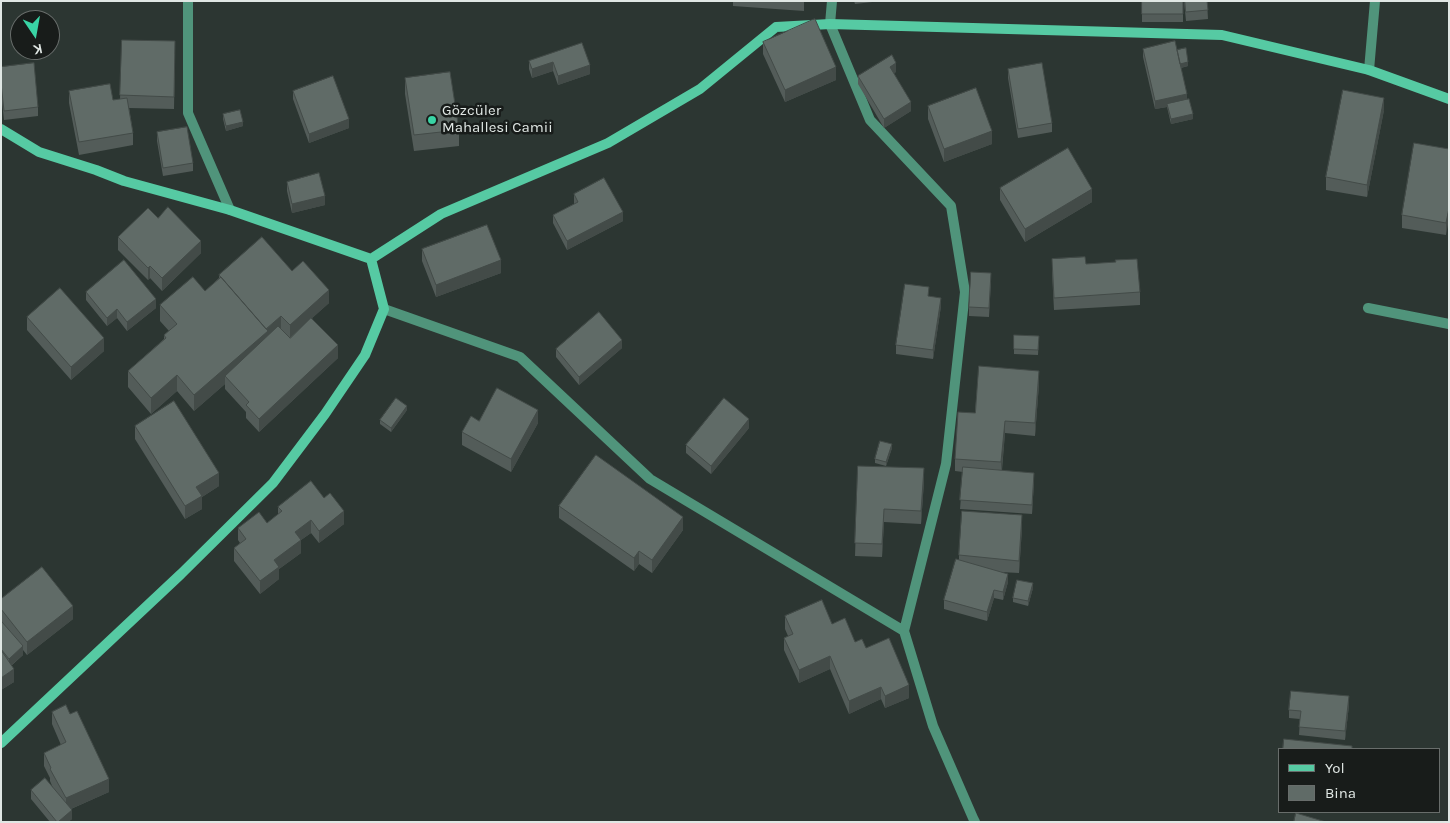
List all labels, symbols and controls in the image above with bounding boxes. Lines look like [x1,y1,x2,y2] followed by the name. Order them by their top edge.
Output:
[10,10,60,60] north arrow
[32,40,44,58] text: K
[442,102,553,137] place label: Gözcüler Mahallesi Camii
[426,114,438,126] marker: Gözcüler Mahallesi Camii
[1278,748,1440,813] legend
[1325,759,1345,777] text: Yol
[1325,784,1356,802] text: Bina

